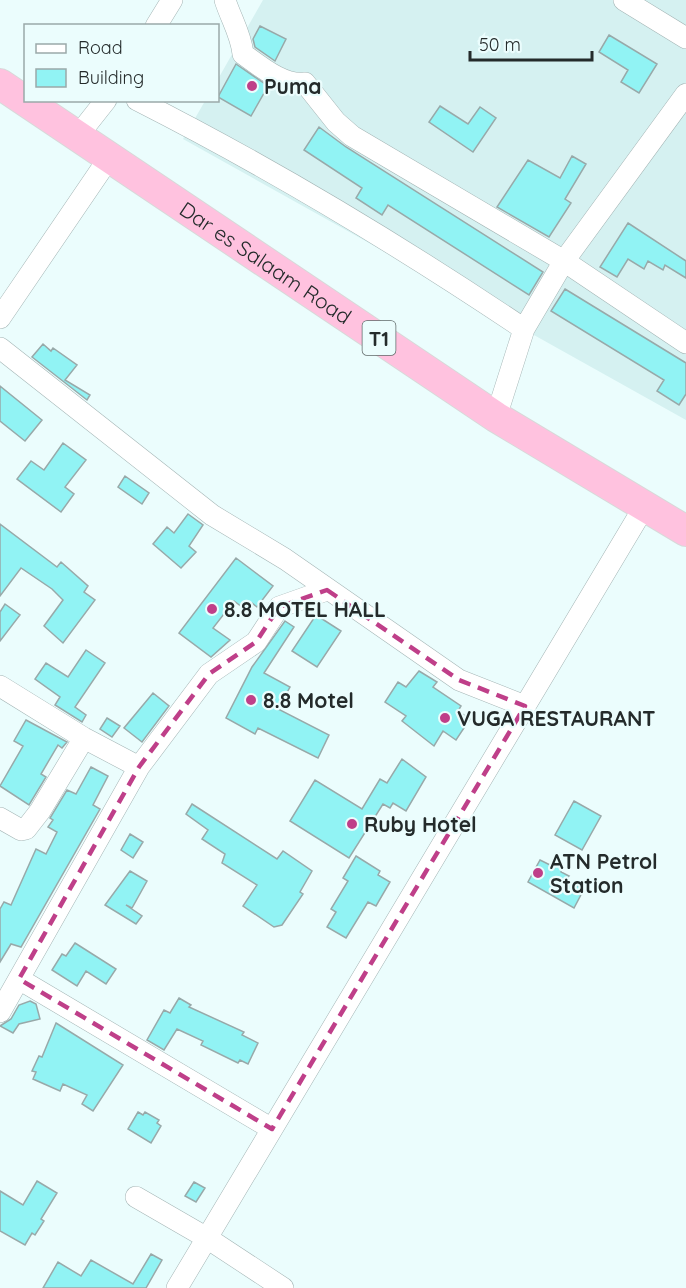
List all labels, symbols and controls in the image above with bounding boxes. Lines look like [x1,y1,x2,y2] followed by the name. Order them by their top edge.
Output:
[24,24,219,102] legend
[470,24,592,62] scale bar
[479,33,521,56] text: 50 m
[78,36,123,59] text: Road
[78,66,144,89] text: Building
[264,73,321,99] place label: Puma
[245,79,259,93] marker: Puma
[175,195,356,329] street label: Dar es Salaam Road
[362,321,395,355] road number: T1
[224,596,386,622] place label: 8.8 MOTEL HALL
[205,602,219,616] marker: 8.8 MOTEL HALL
[263,687,354,713] place label: 8.8 Motel
[244,693,258,707] marker: 8.8 Motel
[457,705,655,731] place label: VUGA RESTAURANT
[438,711,452,725] marker: VUGA RESTAURANT
[364,811,477,837] place label: Ruby Hotel
[345,817,359,831] marker: Ruby Hotel
[550,848,658,898] place label: ATN Petrol Station
[531,866,545,880] marker: ATN Petrol Station

